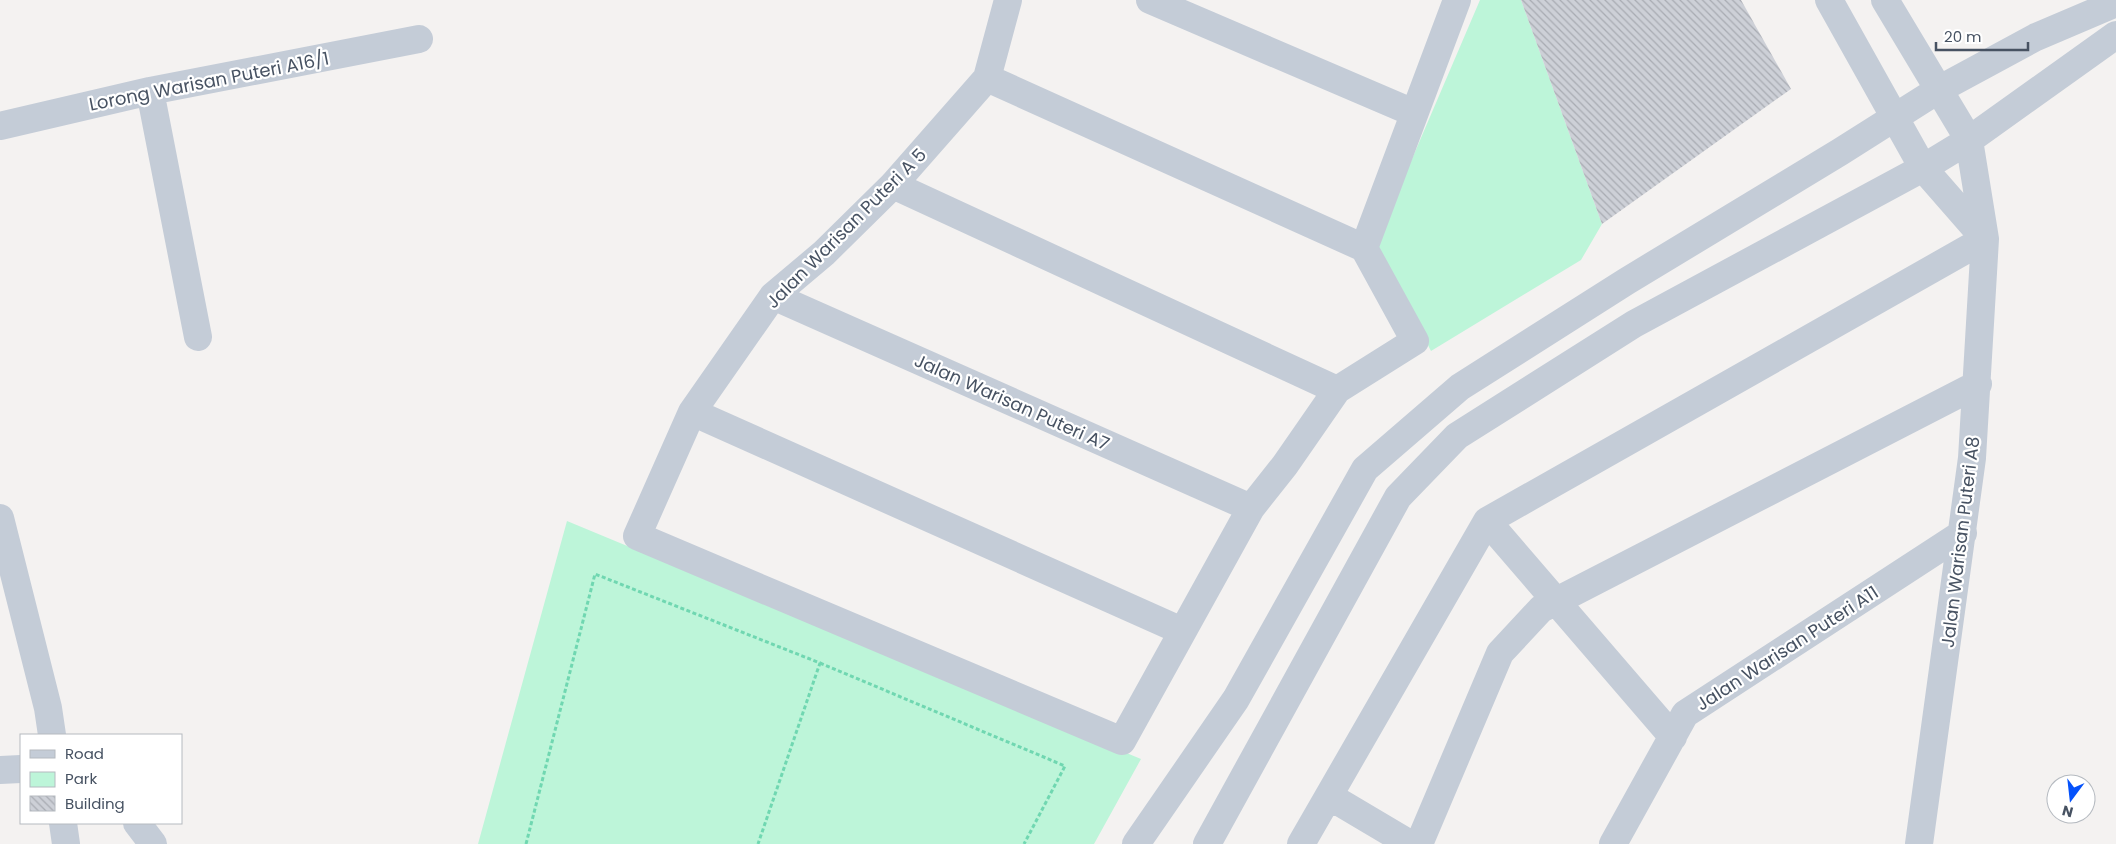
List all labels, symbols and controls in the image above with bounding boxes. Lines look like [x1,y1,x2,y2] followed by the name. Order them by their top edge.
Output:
[1936,20,2028,52] scale bar
[1944,26,1982,47] text: 20 m
[87,45,331,117] street label: Lorong Warisan Puteri A16/1
[760,142,932,314] street label: Jalan Warisan Puteri A 5
[911,348,1114,456] street label: Jalan Warisan Puteri A7
[1935,435,1985,649] street label: Jalan Warisan Puteri A8
[1691,580,1883,716] street label: Jalan Warisan Puteri A11
[20,734,182,824] legend
[65,743,104,764] text: Road
[65,768,97,789] text: Park
[2046,774,2096,824] north arrow
[65,793,125,814] text: Building
[2060,801,2075,823] text: N

